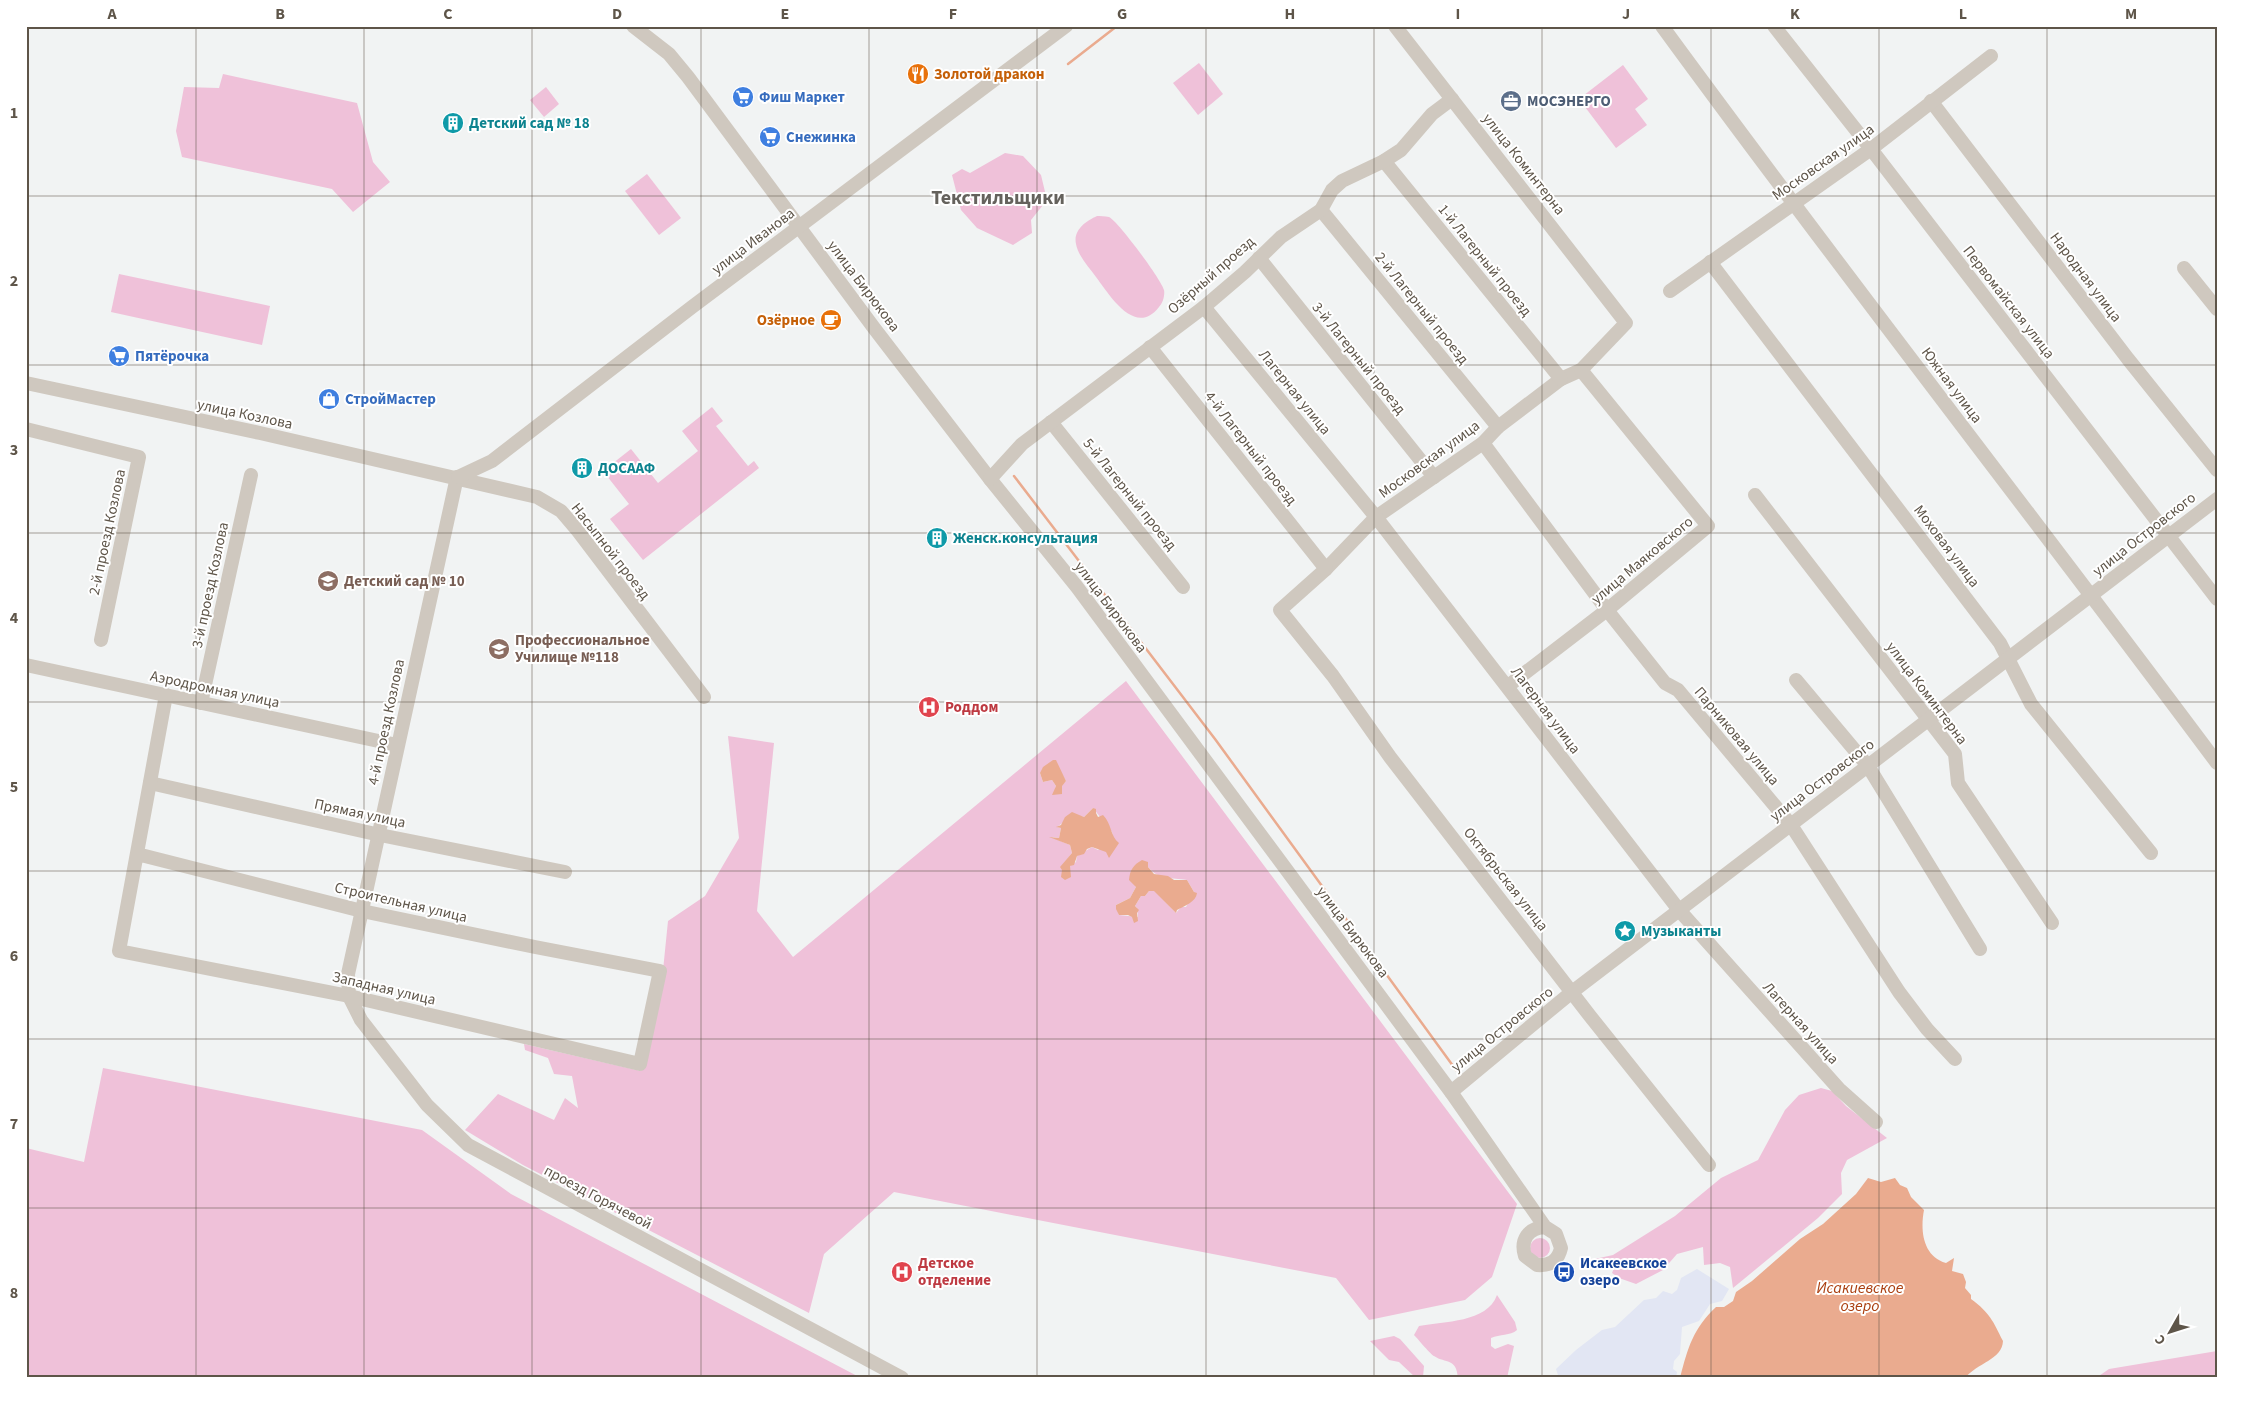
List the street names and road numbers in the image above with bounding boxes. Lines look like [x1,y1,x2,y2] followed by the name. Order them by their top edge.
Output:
[1477,109,1570,220] street label: улица Коминтерна
[1768,119,1879,206] street label: Московская улица
[1433,200,1536,321] street label: 1-й Лагерный проезд
[707,203,799,280] street label: улица Иванова
[2045,228,2126,327] street label: Народная улица
[1163,232,1260,319] street label: Озёрный проезд
[822,236,905,336] street label: улица Бирюкова
[1958,241,2060,363] street label: Первомайская улица
[1370,248,1473,369] street label: 2-й Лагерный проезд
[1307,298,1410,419] street label: 3-й Лагерный проезд
[1916,343,1987,428] street label: Южная улица
[1254,345,1336,439] street label: Лагерная улица
[1200,387,1302,510] street label: 4-й Лагерный проезд
[195,394,294,435] street label: улица Козлова
[1374,415,1484,503] street label: Московская улица
[1078,434,1181,555] street label: 5-й Лагерный проезд
[84,467,131,597] street label: 2-й проезд Козлова
[2088,487,2200,581] street label: улица Островского
[566,498,655,604] street label: Насыпной проезд
[1909,501,1985,592] street label: Моховая улица
[1587,511,1698,609] street label: улица Маяковского
[187,520,234,650] street label: 3-й проезд Козлова
[1069,557,1152,657] street label: улица Бирюкова
[1881,638,1972,749] street label: улица Коминтерна
[363,657,410,787] street label: 4-й проезд Козлова
[1506,662,1585,758] street label: Лагерная улица
[148,665,282,713] street label: Аэродромная улица
[1689,682,1784,790] street label: Парниковая улица
[1766,734,1879,827] street label: улица Островского
[312,794,407,833] street label: Прямая улица
[1458,823,1553,936] street label: Октябрьская улица
[333,877,469,928] street label: Строительная улица
[1311,882,1394,982] street label: улица Бирюкова
[330,966,438,1011] street label: Западная улица
[1758,978,1843,1069] street label: Лагерная улица
[1447,982,1558,1077] street label: улица Островского
[540,1160,655,1235] street label: проезд Горячевой

